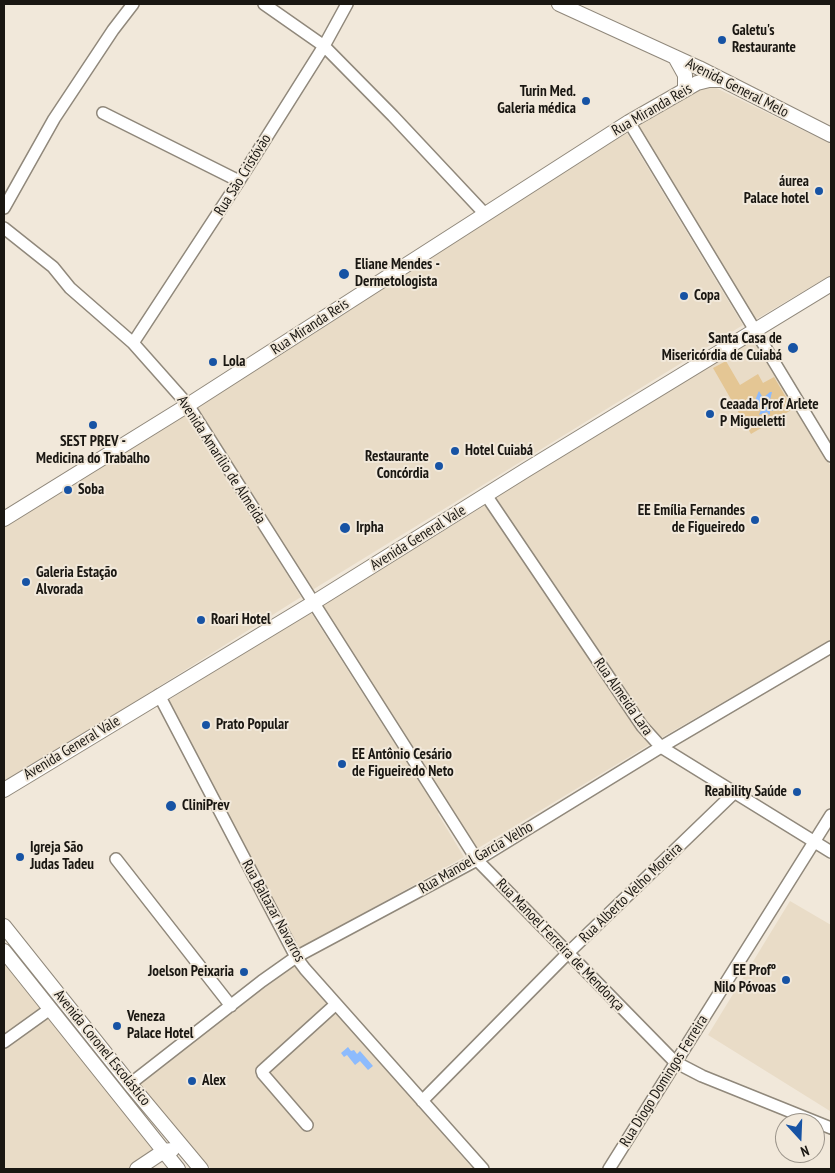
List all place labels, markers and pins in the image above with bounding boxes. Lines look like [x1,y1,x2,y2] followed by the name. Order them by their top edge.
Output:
[732,22,796,57] place label: Galetu's Restaurante
[716,34,728,46] marker: Galetu's Restaurante
[497,83,576,118] place label: Turin Med. Galeria médica
[580,95,592,107] marker: Turin Med. Galeria médica
[744,173,809,208] place label: áurea Palace hotel
[813,185,825,197] marker: áurea Palace hotel
[355,256,440,291] place label: Eliane Mendes - Dermetologista
[337,267,351,281] marker: Eliane Mendes - Dermetologista
[694,287,720,305] place label: Copa
[678,290,690,302] marker: Copa
[662,330,782,365] place label: Santa Casa de Misericórdia de Cuiabá
[786,341,800,355] marker: Santa Casa de Misericórdia de Cuiabá
[223,353,245,371] place label: Lola
[207,356,219,368] marker: Lola
[720,396,819,431] place label: Ceaada Prof Arlete P Migueletti
[704,408,716,420] marker: Ceaada Prof Arlete P Migueletti
[87,419,99,431] marker: SEST PREV - Medicina do Trabalho
[36,433,150,468] place label: SEST PREV - Medicina do Trabalho
[465,442,533,460] place label: Hotel Cuiabá
[449,445,461,457] marker: Hotel Cuiabá
[365,448,429,483] place label: Restaurante Concórdia
[433,460,445,472] marker: Restaurante Concórdia
[78,481,104,499] place label: Soba
[62,484,74,496] marker: Soba
[638,502,745,537] place label: EE Emília Fernandes de Figueiredo
[749,514,761,526] marker: EE Emília Fernandes de Figueiredo
[356,519,384,537] place label: Irpha
[338,521,352,535] marker: Irpha
[36,564,117,599] place label: Galeria Estação Alvorada
[20,576,32,588] marker: Galeria Estação Alvorada
[211,611,271,629] place label: Roari Hotel
[195,614,207,626] marker: Roari Hotel
[216,716,289,734] place label: Prato Popular
[200,719,212,731] marker: Prato Popular
[352,746,454,781] place label: EE Antônio Cesário de Figueiredo Neto
[336,758,348,770] marker: EE Antônio Cesário de Figueiredo Neto
[705,783,787,801] place label: Reability Saúde
[791,786,803,798] marker: Reability Saúde
[182,797,229,815] place label: CliniPrev
[164,799,178,813] marker: CliniPrev
[30,839,94,874] place label: Igreja São Judas Tadeu
[14,851,26,863] marker: Igreja São Judas Tadeu
[714,962,776,997] place label: EE Profº Nilo Póvoas
[148,963,234,981] place label: Joelson Peixaria
[238,966,250,978] marker: Joelson Peixaria
[780,974,792,986] marker: EE Profº Nilo Póvoas
[127,1008,193,1043] place label: Veneza Palace Hotel
[111,1020,123,1032] marker: Veneza Palace Hotel
[202,1072,226,1090] place label: Alex
[186,1075,198,1087] marker: Alex

